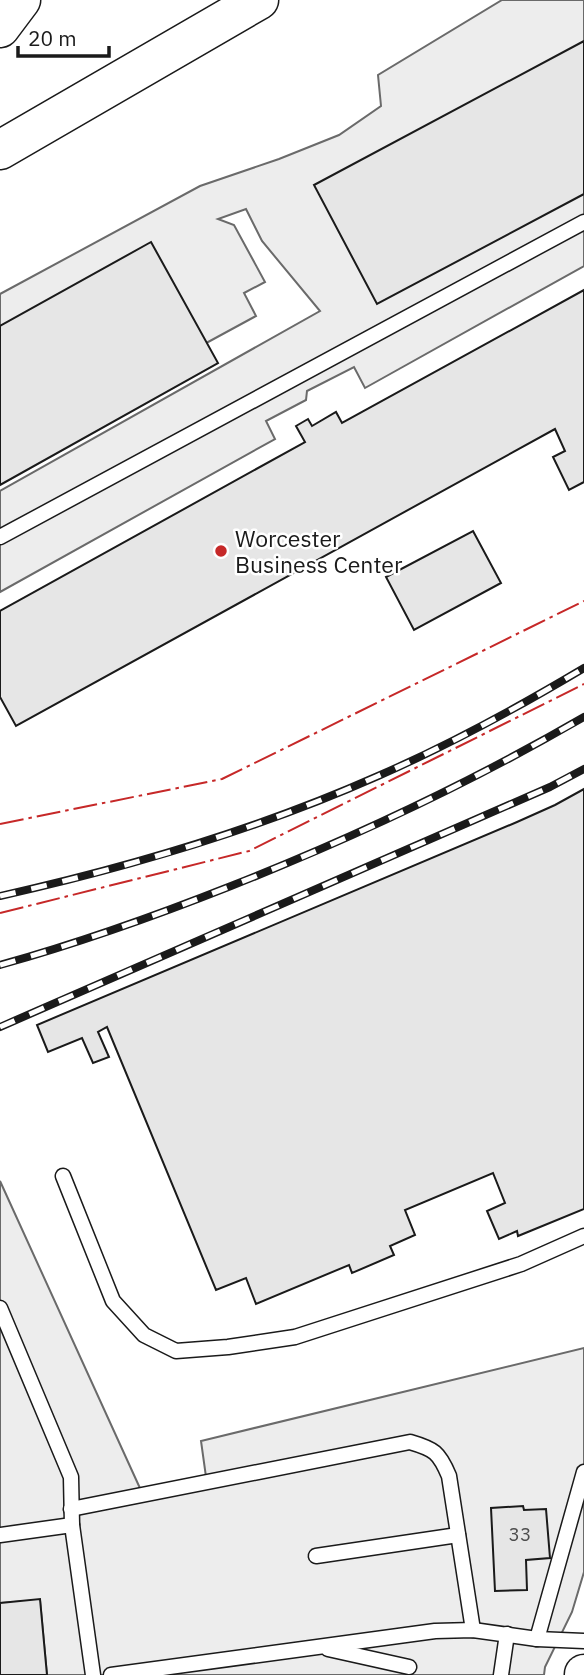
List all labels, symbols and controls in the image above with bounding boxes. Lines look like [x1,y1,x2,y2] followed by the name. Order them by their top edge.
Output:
[18,14,108,58] scale bar
[28,24,77,52] text: 20 m
[235,523,403,579] place label: Worcester Business Center
[213,543,229,559] marker: Worcester Business Center
[509,1522,531,1546] house number: 33

